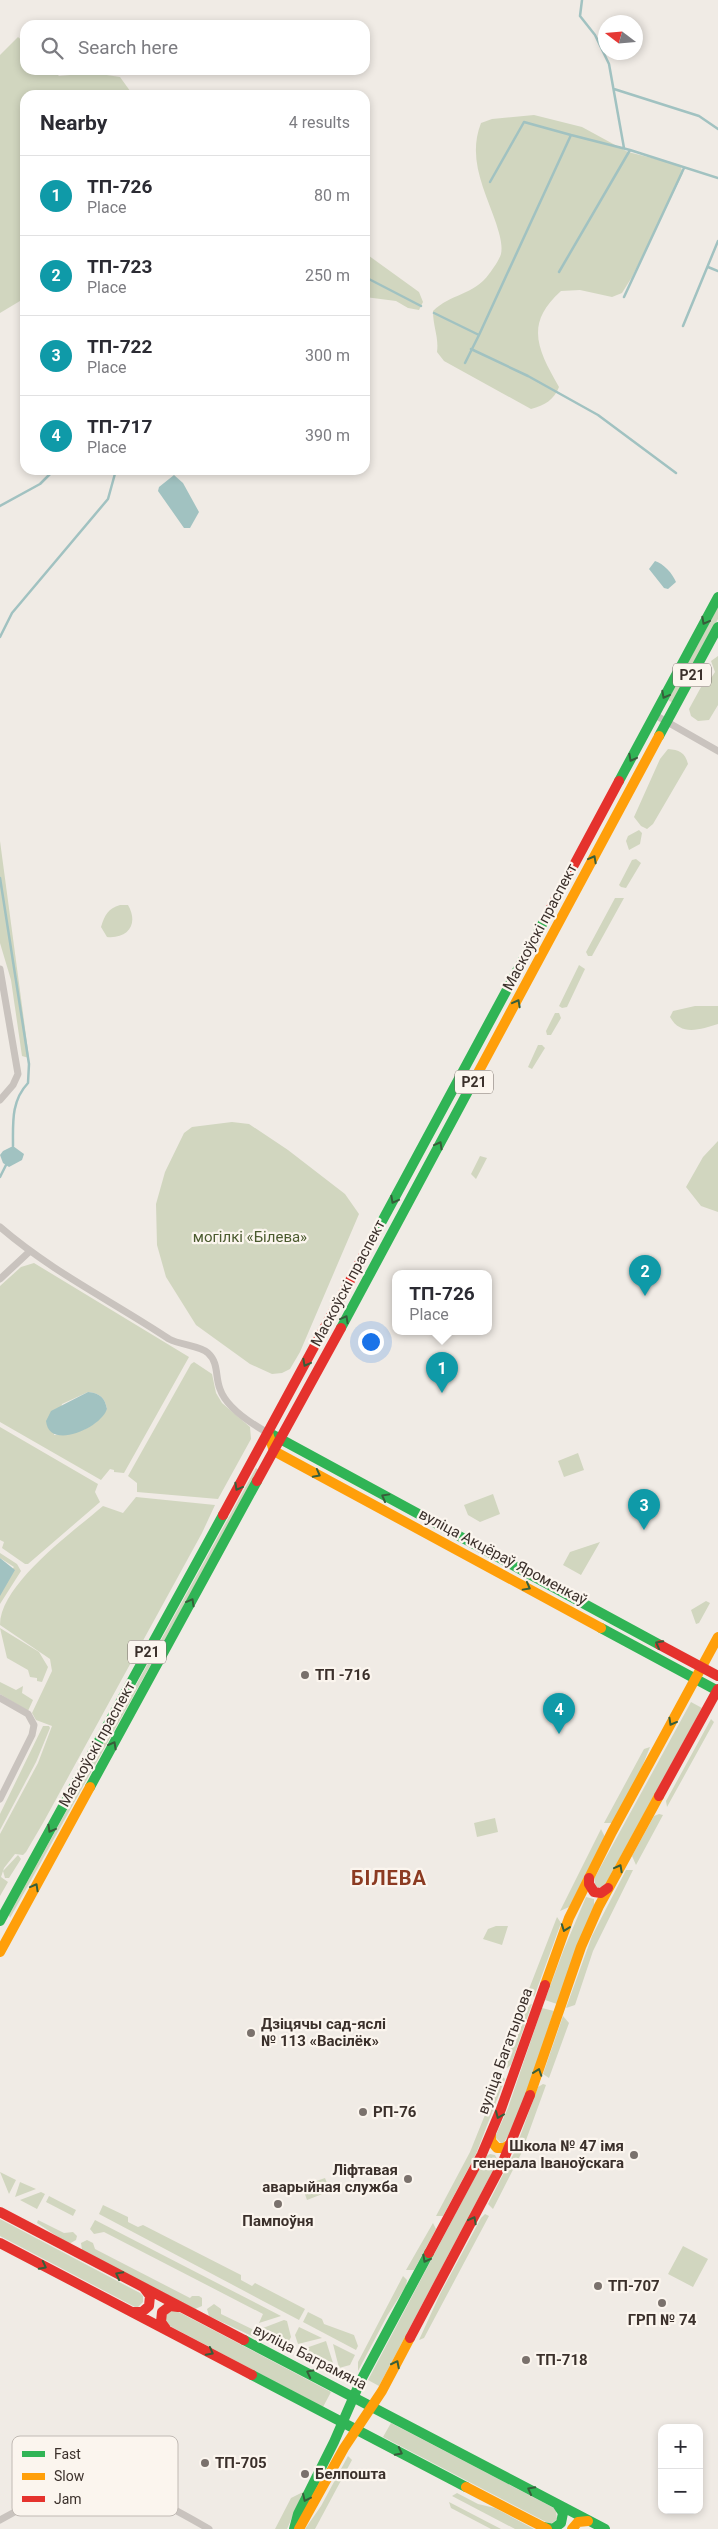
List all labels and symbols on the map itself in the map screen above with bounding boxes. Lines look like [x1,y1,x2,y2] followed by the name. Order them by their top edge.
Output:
[598,15,643,60] north arrow
[702,615,712,624] one-way arrow
[673,664,711,686] road number: Р21
[662,690,672,699] one-way arrow
[628,753,638,762] one-way arrow
[587,856,597,865] one-way arrow
[499,861,581,993] street label: Маскоўскі праспект
[511,999,521,1008] one-way arrow
[455,1070,493,1094] road number: Р21
[433,1142,443,1151] one-way arrow
[390,1195,400,1204] one-way arrow
[307,1217,389,1349] street label: Маскоўскі праспект
[193,1228,307,1246] park label: могілкі «Білева»
[629,1255,661,1296] pin: 2
[339,1315,349,1324] one-way arrow
[358,1329,384,1355] your location
[426,1352,458,1393] pin: 1
[302,1357,312,1366] one-way arrow
[312,1468,321,1478] one-way arrow
[234,1481,244,1490] one-way arrow
[628,1489,660,1530] pin: 3
[382,1493,391,1503] one-way arrow
[416,1505,590,1609] street label: вуліца Акцёраў Яроменкаў
[522,1580,531,1590] one-way arrow
[185,1599,195,1608] one-way arrow
[128,1640,166,1664] road number: Р21
[655,1640,664,1650] one-way arrow
[315,1666,371,1684] place label: ТП -716
[299,1669,311,1681] marker: ТП -716
[55,1678,139,1810] street label: Маскоўскі праспект
[543,1693,575,1734] pin: 4
[668,1716,678,1725] one-way arrow
[107,1741,117,1750] one-way arrow
[47,1823,57,1832] one-way arrow
[613,1864,623,1873] one-way arrow
[351,1866,427,1890] district label: БІЛЕВА
[29,1884,39,1893] one-way arrow
[561,1923,571,1932] one-way arrow
[474,1985,536,2117] street label: вуліца Багатырова
[261,2015,386,2050] place label: Дзіцячы сад-яслі № 113 «Васілёк»
[245,2027,257,2039] marker: Дзіцячы сад-яслі № 113 «Васілёк»
[532,2068,542,2076] one-way arrow
[373,2103,417,2121] place label: РП-76
[357,2106,369,2118] marker: РП-76
[494,2110,505,2119] one-way arrow
[473,2137,624,2172] place label: Школа № 47 імя генерала Іваноўскага
[628,2149,640,2161] marker: Школа № 47 імя генерала Іваноўскага
[262,2161,398,2196] place label: Ліфтавая аварыйная служба
[402,2173,414,2185] marker: Ліфтавая аварыйная служба
[272,2198,284,2210] marker: Пампоўня
[242,2212,314,2230] place label: Пампоўня
[467,2217,477,2226] one-way arrow
[423,2254,433,2263] one-way arrow
[38,2260,47,2270] one-way arrow
[115,2271,124,2281] one-way arrow
[608,2277,660,2295] place label: ТП-707
[592,2280,604,2292] marker: ТП-707
[656,2297,668,2309] marker: ГРП № 74
[628,2311,697,2329] place label: ГРП № 74
[250,2321,370,2393] street label: вуліца Баграмяна
[204,2346,213,2356] one-way arrow
[536,2351,588,2369] place label: ТП-718
[520,2354,532,2366] marker: ТП-718
[390,2360,400,2369] one-way arrow
[306,2369,315,2379] one-way arrow
[12,2436,178,2516] legend
[54,2446,81,2462] text: Fast
[394,2446,403,2456] one-way arrow
[215,2454,267,2472] place label: ТП-705
[199,2457,211,2469] marker: ТП-705
[315,2465,386,2483] place label: Белпошта
[54,2468,85,2484] text: Slow
[299,2468,311,2480] marker: Белпошта
[527,2486,536,2496] one-way arrow
[54,2491,82,2507] text: Jam
[302,2493,312,2502] one-way arrow

